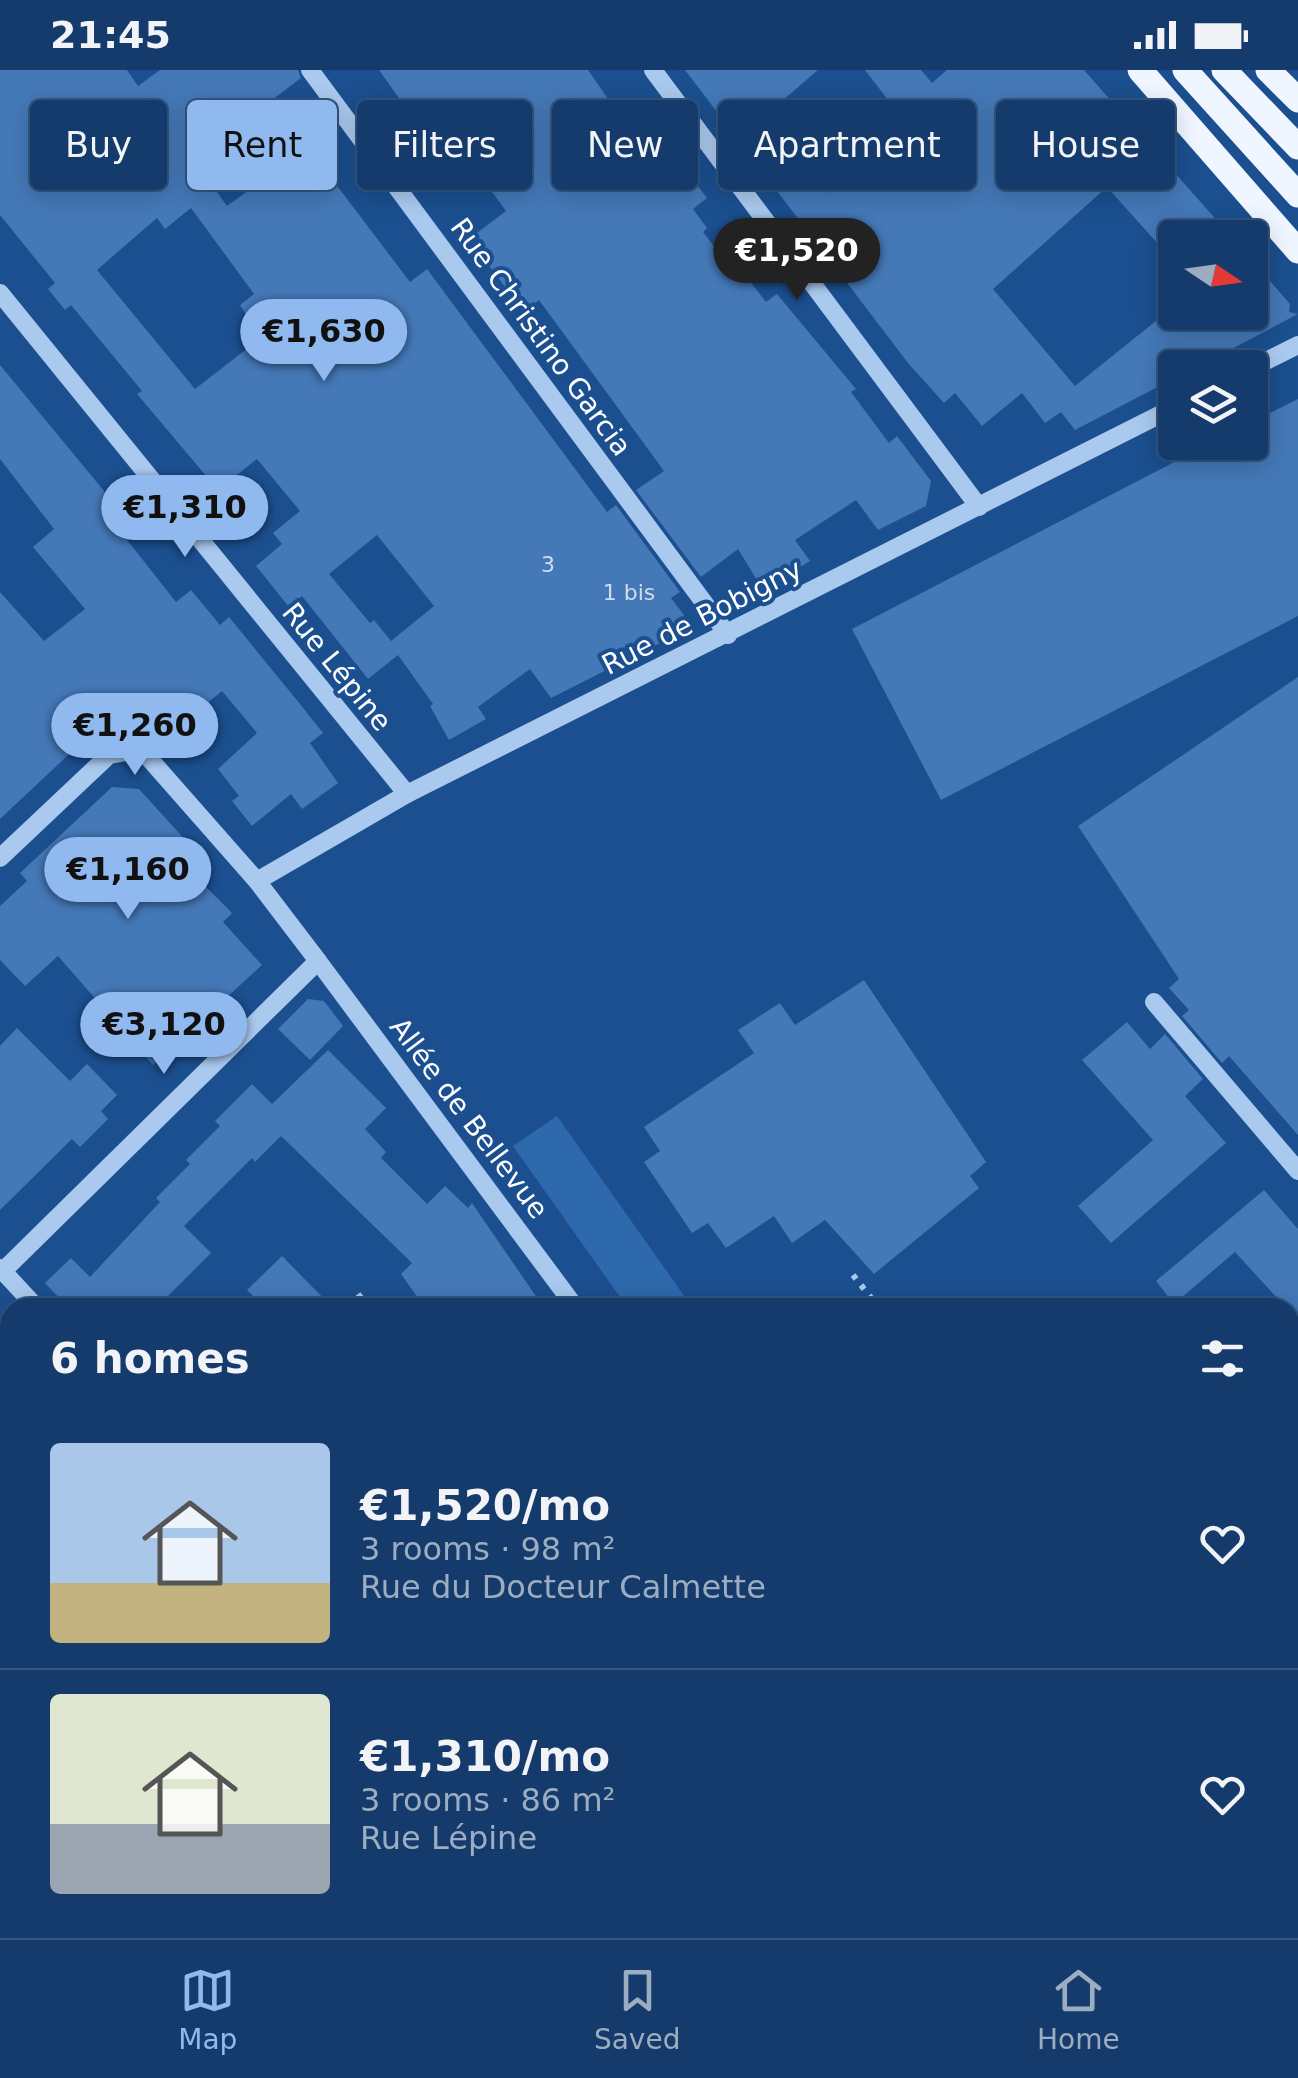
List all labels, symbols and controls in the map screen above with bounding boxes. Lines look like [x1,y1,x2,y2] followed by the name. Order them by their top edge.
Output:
[50,13,171,57] text: 21:45
[30,100,167,190] chip: Buy
[187,100,337,190] chip: Rent
[357,100,532,190] chip: Filters
[552,100,698,190] chip: New
[718,100,976,190] chip: Apartment
[996,100,1175,190] chip: House
[444,212,638,462] street label: Rue Christino Garcia
[716,218,878,303] pin: €1,520
[1158,220,1268,330] north arrow
[1158,220,1268,460] map controls
[735,231,859,269] text: €1,520
[243,299,405,384] pin: €1,630
[262,312,386,350] text: €1,630
[1158,350,1268,460] button: layers
[104,475,266,560] pin: €1,310
[123,488,247,526] text: €1,310
[541,552,555,577] house number: 3
[597,552,807,682] street label: Rue de Bobigny
[603,580,655,605] house number: 1 bis
[275,596,399,738] street label: Rue Lépine
[54,693,216,778] pin: €1,260
[73,706,197,744] text: €1,260
[47,837,209,922] pin: €1,160
[66,850,190,888] text: €1,160
[83,992,245,1077] pin: €3,120
[102,1005,226,1043] text: €3,120
[383,1011,555,1225] street label: Allée de Bellevue
[1195,1331,1250,1386] icon: filters
[50,1334,250,1383] text: 6 homes
[360,1481,610,1530] text: €1,520/mo
[130,1483,250,1603] icon: home
[1195,1516,1250,1571] icon: heart
[360,1530,615,1568] text: 3 rooms · 98 m²
[360,1568,766,1606] text: Rue du Docteur Calmette
[360,1732,610,1781] text: €1,310/mo
[130,1734,250,1854] icon: home
[1195,1767,1250,1822] icon: heart
[360,1781,615,1819] text: 3 rooms · 86 m²
[360,1819,537,1857] text: Rue Lépine
[178,1963,237,2056] tab: Map
[594,1963,680,2056] tab: Saved
[1037,1963,1120,2056] tab: Home

